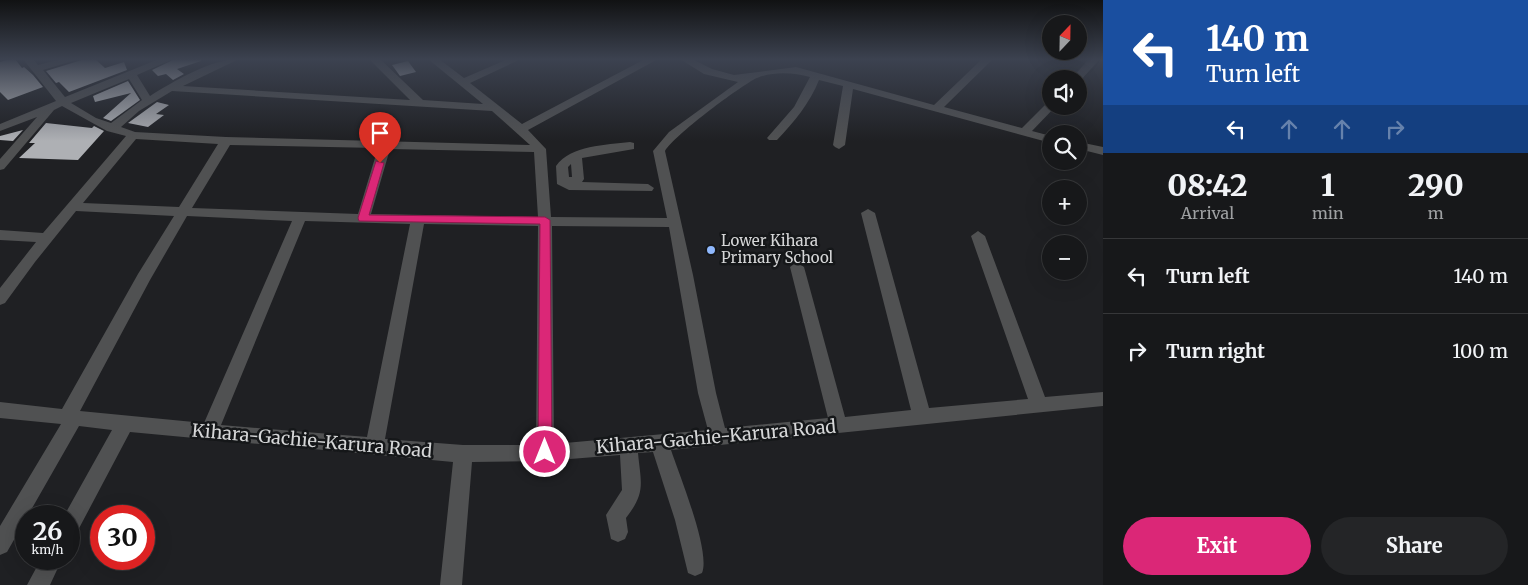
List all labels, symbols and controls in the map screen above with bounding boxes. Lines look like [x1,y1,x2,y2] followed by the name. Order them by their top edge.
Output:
[1042,15,1088,60] north arrow
[1042,15,1087,280] map controls
[1206,17,1309,61] text: 140 m
[1123,20,1188,85] icon: left
[1206,60,1300,88] text: Turn left
[1042,70,1087,115] button: sound
[359,112,401,163] pin
[1222,115,1250,143] icon: left
[1275,115,1303,143] icon: ahead
[1328,115,1356,143] icon: ahead
[1381,115,1409,143] icon: right
[366,119,394,147] icon: arrive
[1042,125,1087,170] button: search
[1167,166,1248,204] text: 08:42
[1321,166,1335,204] text: 1
[1408,166,1464,204] text: 290
[1042,180,1087,225] button: +
[1181,203,1234,223] text: Arrival
[1312,203,1344,223] text: min
[1428,203,1444,223] text: m
[721,231,834,267] place label: Lower Kihara Primary School
[1042,235,1087,280] button: −
[705,244,717,256] marker: Lower Kihara Primary School
[1123,262,1151,290] icon: left
[1166,264,1250,288] text: Turn left
[1453,264,1508,288] text: 140 m
[1123,337,1151,365] icon: right
[1166,339,1265,363] text: Turn right
[1452,339,1508,363] text: 100 m
[595,415,837,458] street label: Kihara-Gachie-Karura Road
[191,419,433,462] street label: Kihara-Gachie-Karura Road
[518,425,570,477] position arrow
[90,505,155,570] speed limit sign: 30
[33,515,62,547] text: 26
[1123,517,1311,575] button: Exit
[1321,517,1508,575] button: Share
[32,542,63,557] text: km/h

